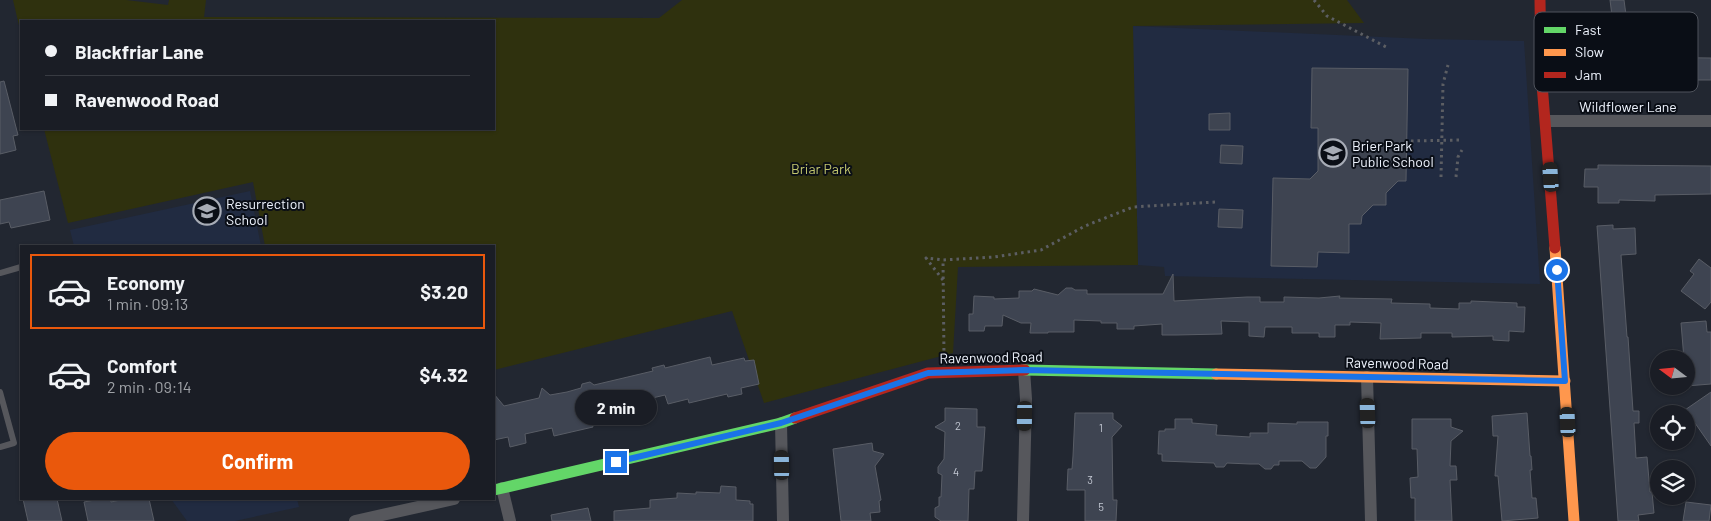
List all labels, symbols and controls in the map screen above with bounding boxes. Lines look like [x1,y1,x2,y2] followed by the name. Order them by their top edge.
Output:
[1534,12,1698,92] legend
[1575,21,1601,38] text: Fast
[75,40,204,63] text: Blackfriar Lane
[1575,43,1604,60] text: Slow
[1575,66,1602,83] text: Jam
[75,88,219,111] text: Ravenwood Road
[1579,98,1677,115] street label: Wildflower Lane
[1352,137,1434,170] place label: Brier Park Public School
[1318,138,1348,168] school or university icon: Brier Park Public School
[791,160,851,177] park label: Briar Park
[1542,162,1559,192] car
[226,195,305,228] place label: Resurrection School
[192,196,222,226] school or university icon: Resurrection School
[1546,259,1568,281] route start
[47,269,92,314] icon: car
[107,271,185,294] text: Economy
[420,280,468,303] text: $3.20
[107,294,188,313] text: 1 min · 09:13
[939,348,1043,366] street label: Ravenwood Road
[1650,350,1695,395] north arrow
[1650,350,1695,505] map controls
[47,352,92,397] icon: car
[107,354,177,377] text: Comfort
[1345,354,1449,372] street label: Ravenwood Road
[420,363,468,386] text: $4.32
[107,377,192,396] text: 2 min · 09:14
[575,390,657,424] callout: 2 min
[597,398,635,417] text: 2 min
[1359,398,1376,428] car
[1017,401,1032,431] car
[1650,405,1695,450] button: locate
[1559,407,1576,437] car
[955,419,961,432] house number: 2
[1099,421,1103,434] house number: 1
[45,432,470,490] button: Confirm
[774,450,789,480] car
[605,451,627,473] route end
[1650,460,1695,505] button: layers
[953,465,959,478] house number: 4
[1087,473,1093,486] house number: 3
[1098,500,1104,513] house number: 5

